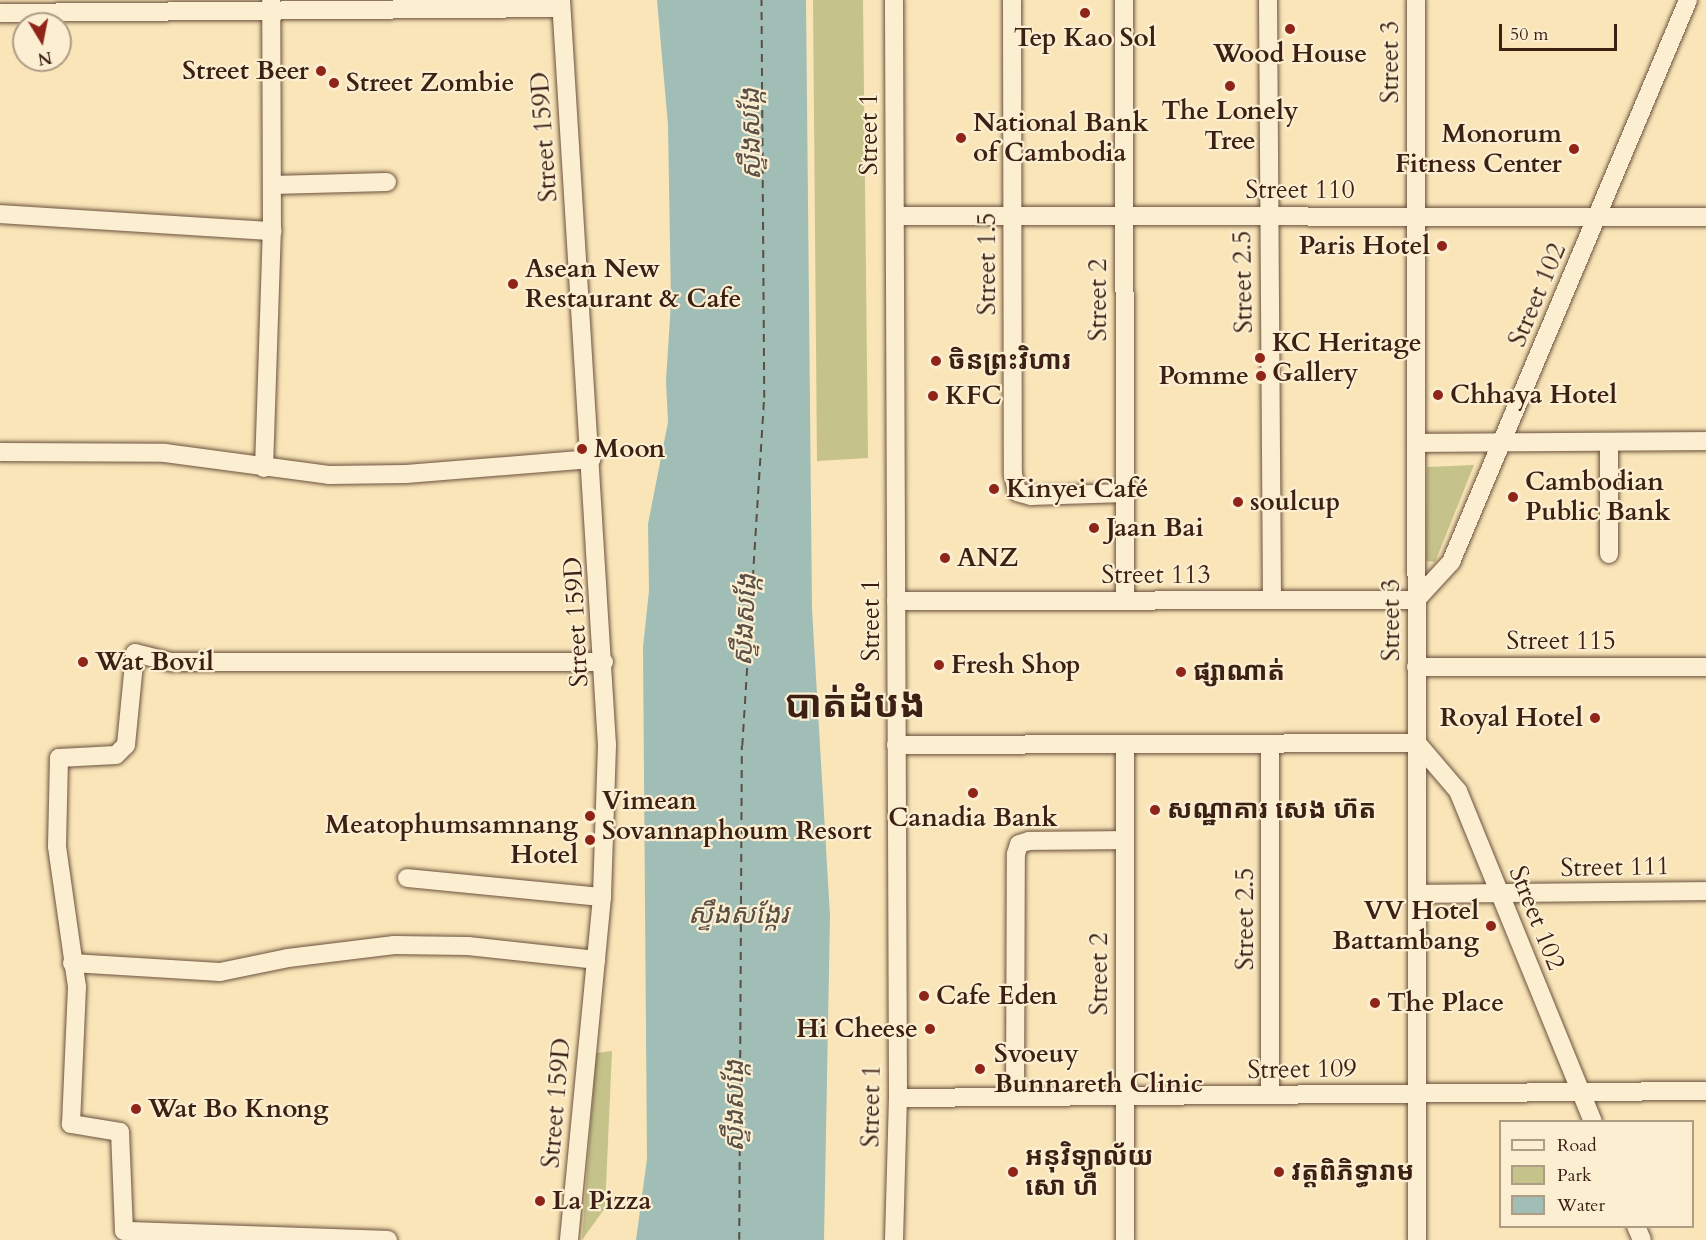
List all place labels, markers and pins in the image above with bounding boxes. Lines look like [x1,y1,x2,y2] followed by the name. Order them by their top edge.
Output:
[1078,6,1092,20] marker: Tep Kao Sol
[1014,22,1156,54] place label: Tep Kao Sol
[1283,22,1297,36] marker: Wood House
[1213,38,1367,70] place label: Wood House
[182,55,309,87] place label: Street Beer
[314,64,328,78] marker: Street Beer
[346,67,514,99] place label: Street Zombie
[327,76,341,90] marker: Street Zombie
[1223,79,1237,93] marker: The Lonely Tree
[1161,95,1299,156] place label: The Lonely Tree
[973,107,1149,168] place label: National Bank of Cambodia
[1395,118,1562,180] place label: Monorum Fitness Center
[954,131,968,145] marker: National Bank of Cambodia
[1567,142,1581,156] marker: Monorum Fitness Center
[1299,230,1430,262] place label: Paris Hotel
[1435,239,1449,253] marker: Paris Hotel
[525,253,741,314] place label: Asean New Restaurant & Cafe
[506,277,520,291] marker: Asean New Restaurant & Cafe
[1272,327,1422,388] place label: KC Heritage Gallery
[948,345,1071,377] place label: ចិនព្រះវិហារ
[1253,351,1267,365] marker: KC Heritage Gallery
[929,354,943,368] marker: ចិនព្រះវិហារ
[1159,360,1249,392] place label: Pomme
[1254,369,1268,383] marker: Pomme
[1450,379,1617,411] place label: Chhaya Hotel
[945,380,1002,412] place label: KFC
[1431,388,1445,402] marker: Chhaya Hotel
[926,389,940,403] marker: KFC
[594,433,665,465] place label: Moon
[575,442,589,456] marker: Moon
[1525,466,1671,528] place label: Cambodian Public Bank
[1006,473,1148,505] place label: Kinyei Café
[987,482,1001,496] marker: Kinyei Café
[1250,486,1340,518] place label: soulcup
[1506,490,1520,504] marker: Cambodian Public Bank
[1231,495,1245,509] marker: soulcup
[1106,512,1204,544] place label: Jaan Bai
[1087,521,1101,535] marker: Jaan Bai
[957,542,1019,574] place label: ANZ
[938,551,952,565] marker: ANZ
[95,646,214,678] place label: Wat Bovil
[951,649,1081,681] place label: Fresh Shop
[76,655,90,669] marker: Wat Bovil
[1193,656,1285,688] place label: ផ្សាណាត់
[932,658,946,672] marker: Fresh Shop
[1174,665,1188,679] marker: ផ្សាណាត់
[1440,702,1583,734] place label: Royal Hotel
[1588,711,1602,725] marker: Royal Hotel
[602,785,872,846] place label: Vimean Sovannaphoum Resort
[966,786,980,800] marker: Canadia Bank
[1167,794,1376,826] place label: សណ្ឋាគារ សេង ហ៊ត
[888,802,1058,834] place label: Canadia Bank
[1148,803,1162,817] marker: សណ្ឋាគារ សេង ហ៊ត
[325,809,578,870] place label: Meatophumsamnang Hotel
[583,809,597,823] marker: Vimean Sovannaphoum Resort
[583,833,597,847] marker: Meatophumsamnang Hotel
[1332,895,1479,957] place label: VV Hotel Battambang
[1484,919,1498,933] marker: VV Hotel Battambang
[936,980,1057,1012] place label: Cafe Eden
[1387,987,1504,1019] place label: The Place
[917,989,931,1003] marker: Cafe Eden
[1368,996,1382,1010] marker: The Place
[796,1013,918,1045] place label: Hi Cheese
[923,1022,937,1036] marker: Hi Cheese
[994,1038,1203,1100] place label: Svoeuy Bunnareth Clinic
[971,1060,989,1078] marker: Svoeuy Bunnareth Clinic
[148,1093,328,1125] place label: Wat Bo Knong
[129,1102,143,1116] marker: Wat Bo Knong
[1025,1141,1153,1202] place label: អនុវិទ្យាល័យ សោ ហឺ
[1291,1156,1414,1188] place label: វត្តពិភិទ្ធារាម
[1006,1165,1020,1179] marker: អនុវិទ្យាល័យ សោ ហឺ
[1272,1165,1286,1179] marker: វត្តពិភិទ្ធារាម
[552,1185,651,1217] place label: La Pizza
[533,1194,547,1208] marker: La Pizza

